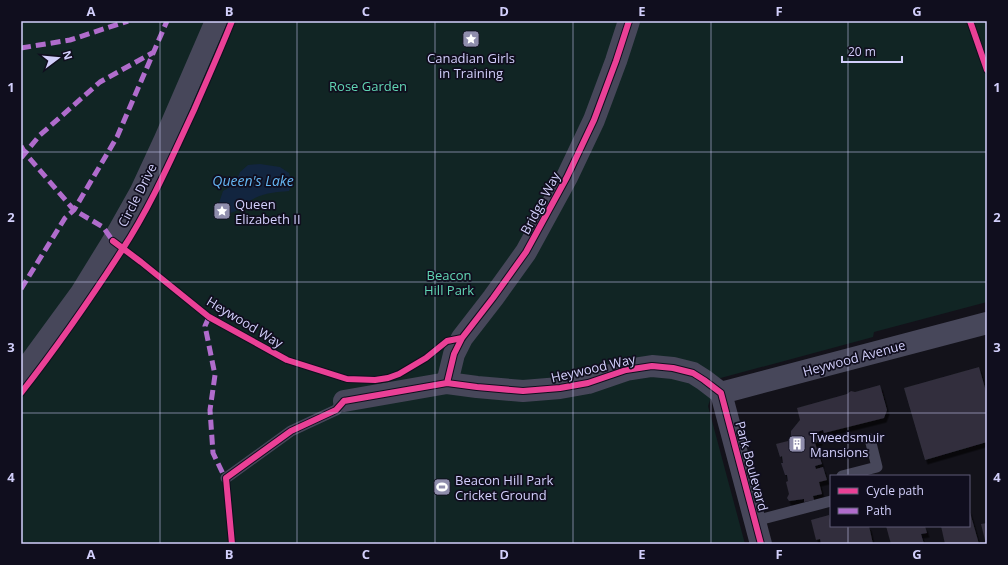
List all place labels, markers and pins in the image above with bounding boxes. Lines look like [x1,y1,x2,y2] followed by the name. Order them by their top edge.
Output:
[461,29,481,49] place icon: Canadian Girls in Training
[427,49,515,82] place label: Canadian Girls in Training
[235,195,301,228] place label: Queen Elizabeth II
[212,201,232,221] place icon: Queen Elizabeth II
[810,428,885,461] place label: Tweedsmuir Mansions
[787,434,807,454] building icon: Tweedsmuir Mansions
[455,471,553,504] place label: Beacon Hill Park Cricket Ground
[432,477,452,497] sports icon: Beacon Hill Park Cricket Ground

